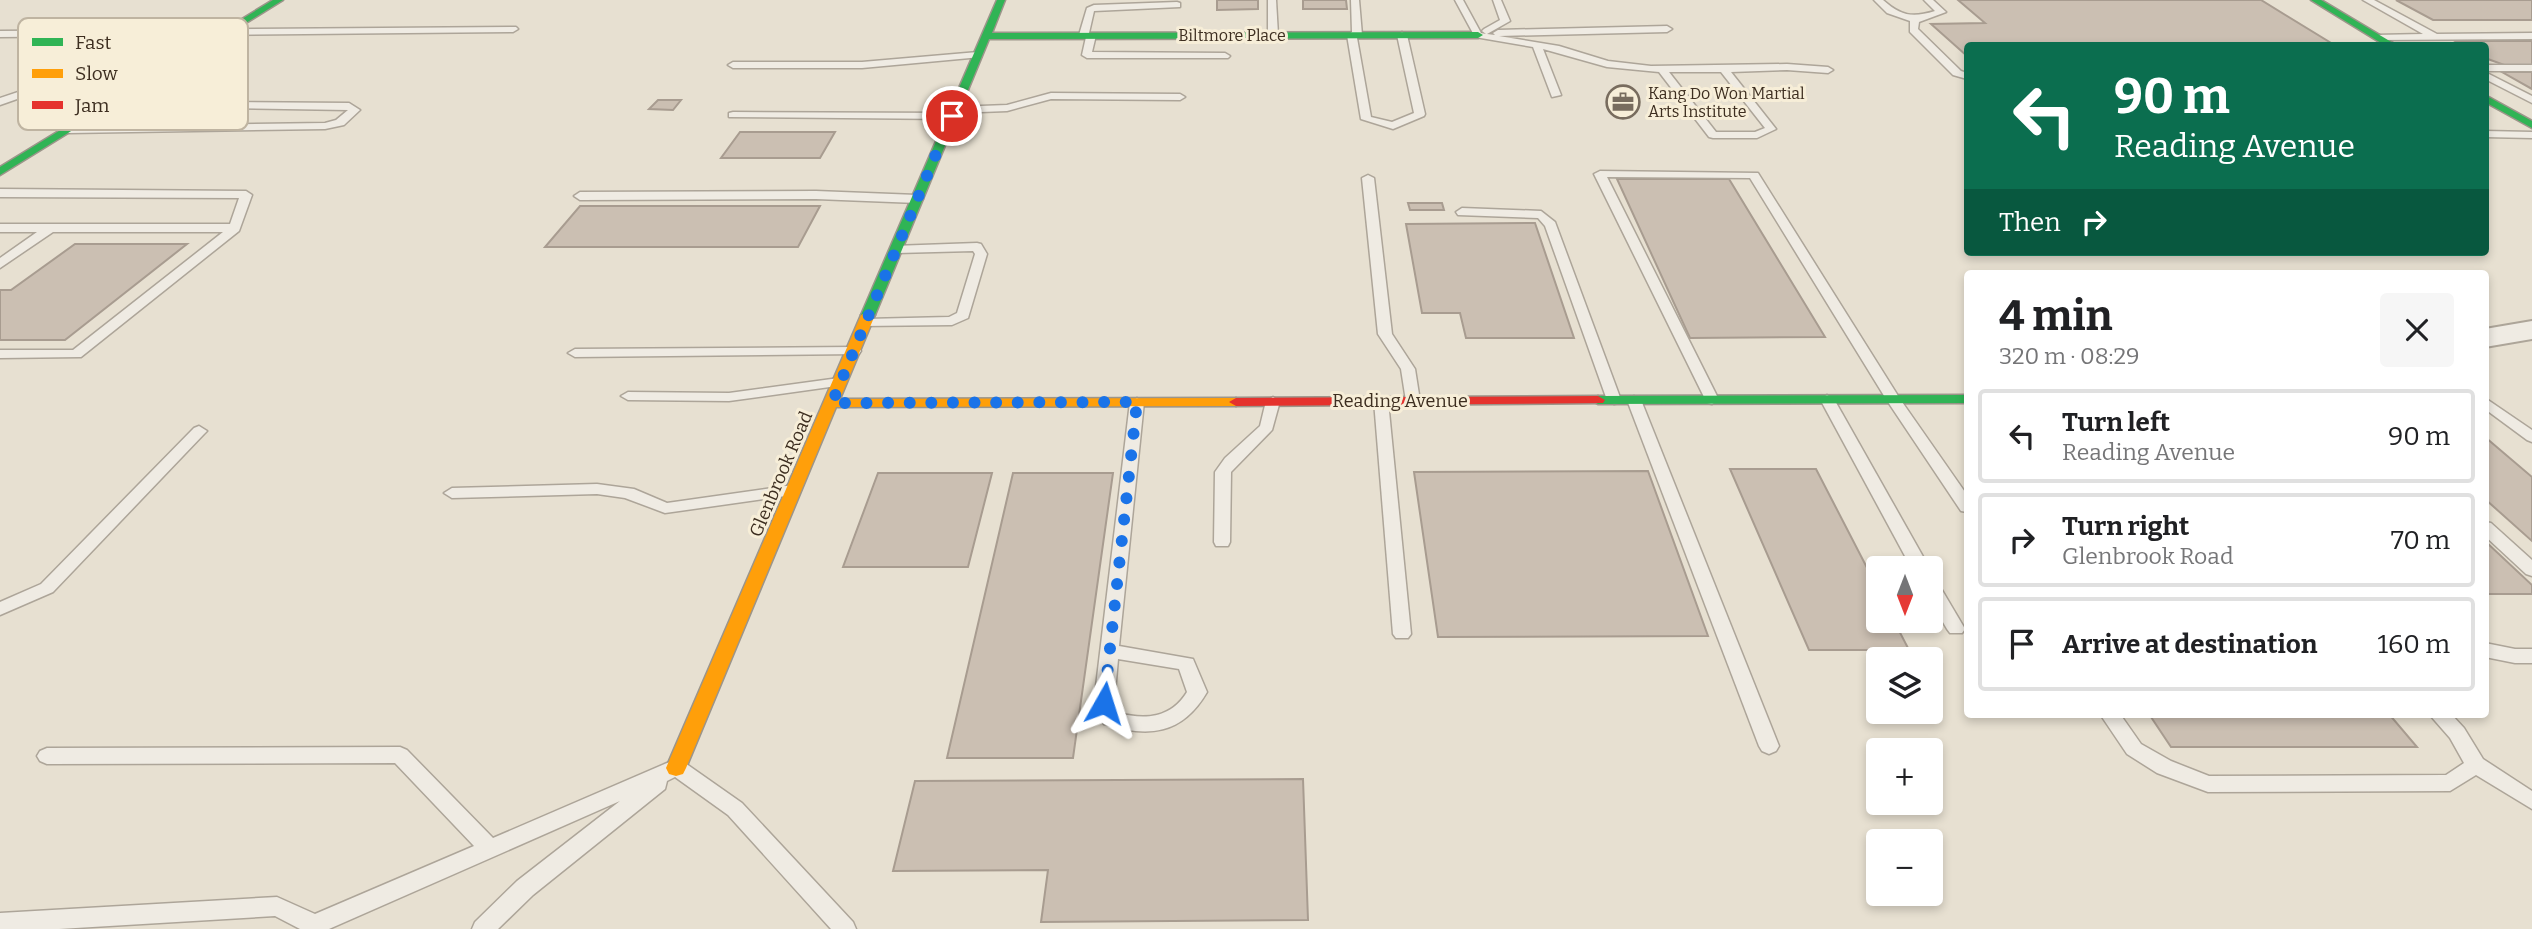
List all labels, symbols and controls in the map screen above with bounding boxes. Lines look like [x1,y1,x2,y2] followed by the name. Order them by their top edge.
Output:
[18,18,248,130] legend
[1178,26,1286,45] street label: Biltmore Place
[75,31,112,54] text: Fast
[75,62,118,85] text: Slow
[2114,67,2230,126] text: 90 m
[1999,70,2090,161] icon: left
[1604,83,1642,121] office icon: Kang Do Won Martial Arts Institute
[1648,84,1805,121] place label: Kang Do Won Martial Arts Institute
[922,86,982,146] pin
[74,94,109,117] text: Jam
[933,97,971,135] icon: arrive
[2114,127,2355,165] text: Reading Avenue
[2075,203,2113,241] icon: right
[1999,207,2061,238] text: Then
[1999,291,2113,341] text: 4 min
[2380,293,2454,367] button: close
[1999,342,2139,370] text: 320 m · 08:29
[1332,390,1468,412] street label: Reading Avenue
[2062,407,2170,438] text: Turn left
[745,408,817,540] street label: Glenbrook Road
[2003,417,2041,455] icon: left
[2388,421,2450,452] text: 90 m
[2062,438,2235,466] text: Reading Avenue
[2062,511,2189,542] text: Turn right
[2003,521,2041,559] icon: right
[2391,525,2450,556] text: 70 m
[2062,542,2234,570] text: Glenbrook Road
[1866,556,1942,634] north arrow
[1866,556,1943,906] map controls
[2003,625,2041,663] icon: arrive
[2062,629,2317,660] text: Arrive at destination
[2378,629,2450,660] text: 160 m
[1866,647,1943,724] button: layers
[1067,666,1141,740] position arrow
[1866,738,1943,815] button: +
[1866,829,1943,906] button: −

